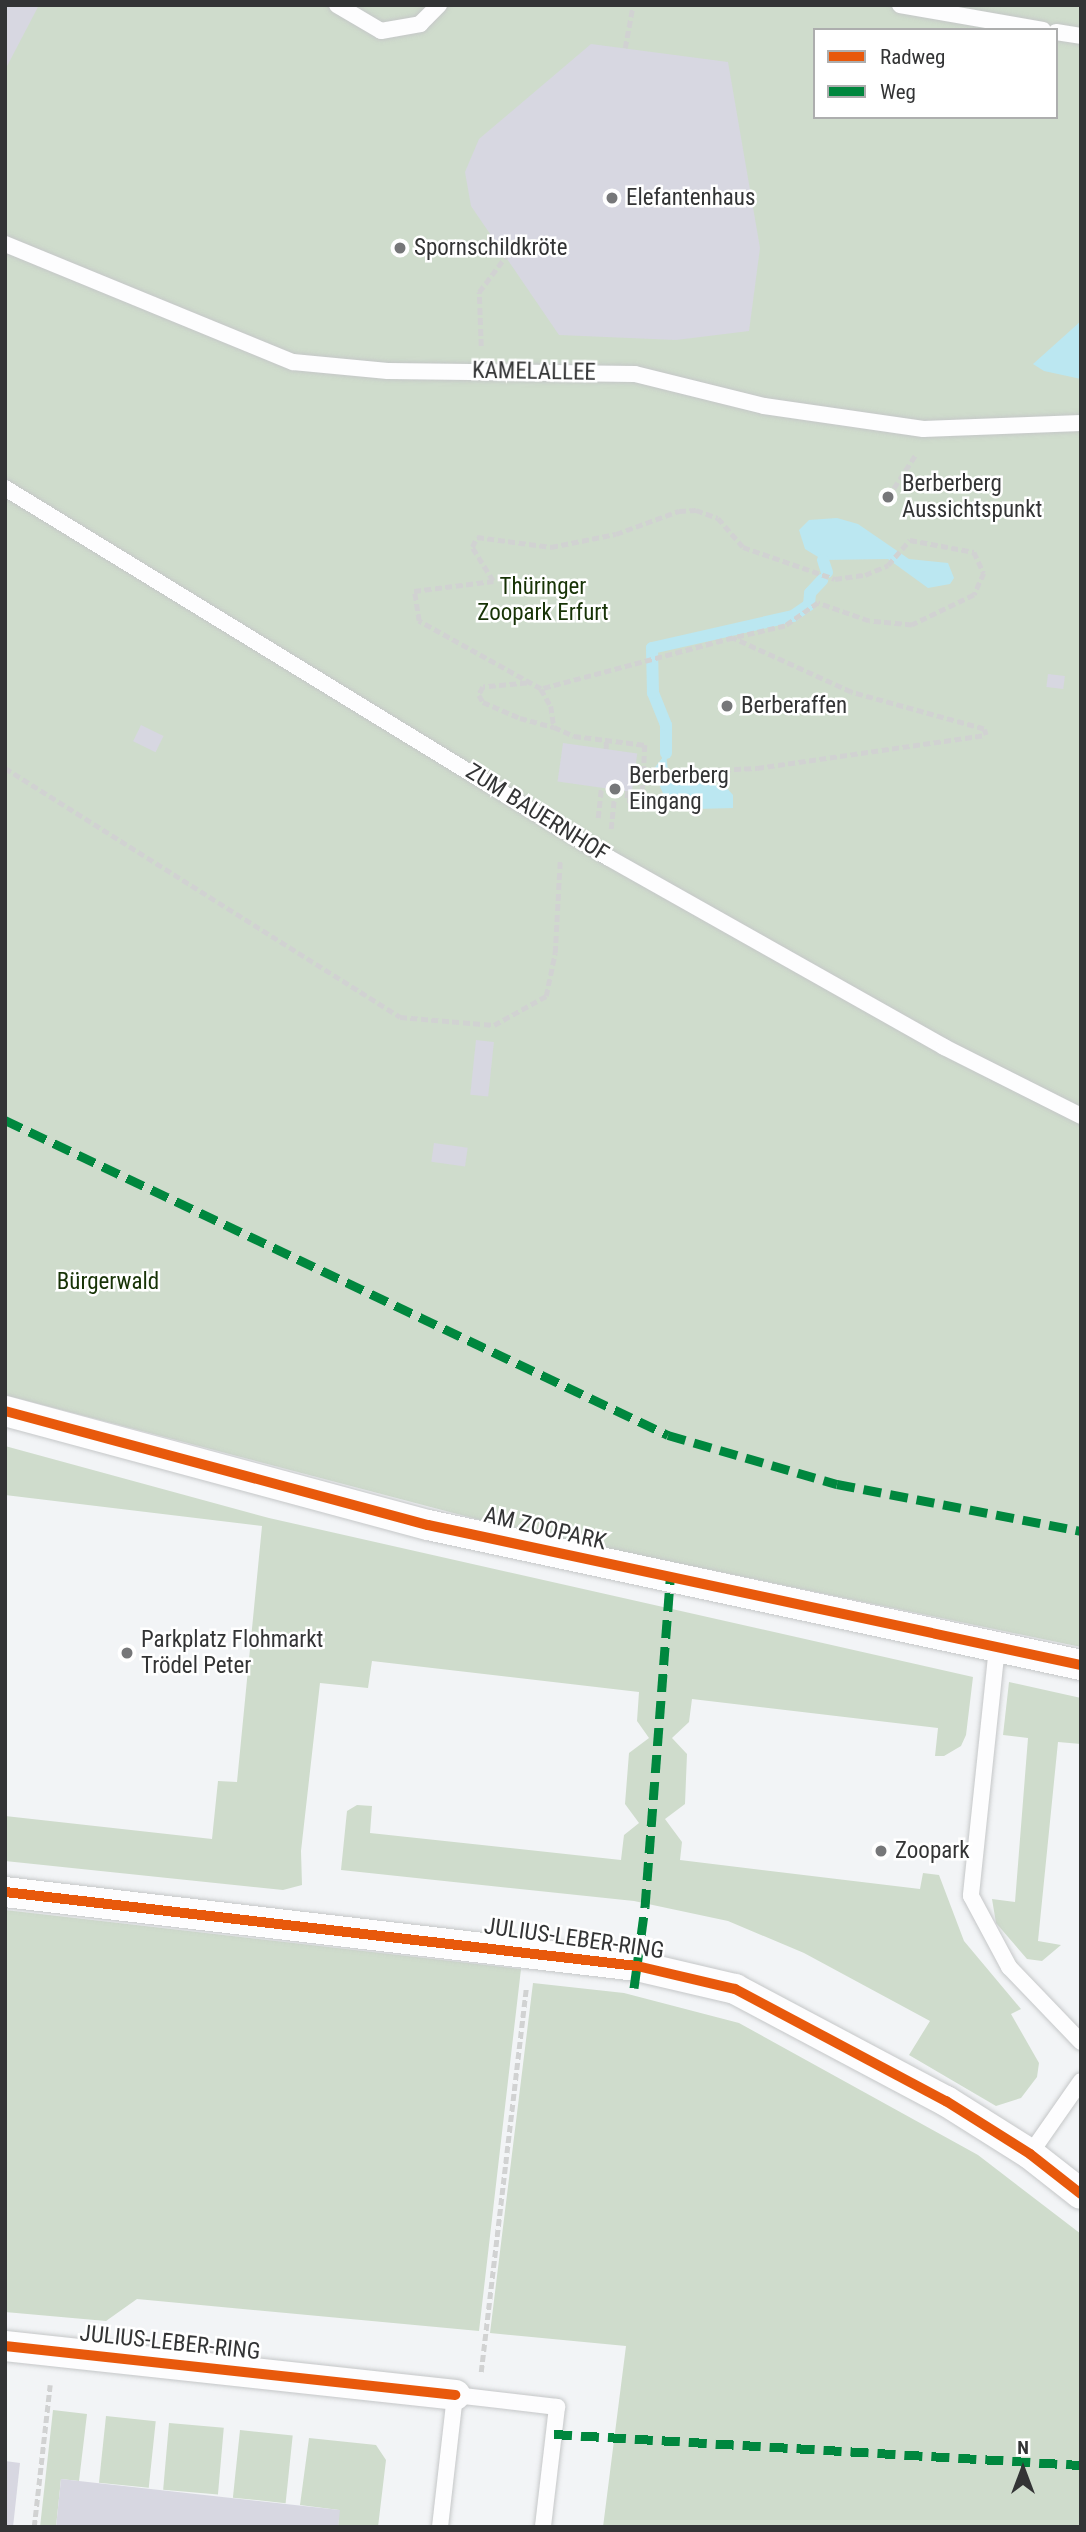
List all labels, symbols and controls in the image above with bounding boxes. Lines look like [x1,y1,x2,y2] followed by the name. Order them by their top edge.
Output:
[813,28,1058,119] legend
[880,45,945,69] text: Radweg
[880,80,916,104] text: Weg
[626,184,755,212] place label: Elefantenhaus
[604,190,620,206] marker: Elefantenhaus
[414,234,567,262] place label: Spornschildkröte
[392,240,408,256] marker: Spornschildkröte
[472,357,596,387] street label: KAMELALLEE
[902,470,1042,524] place label: Berberberg Aussichtspunkt
[880,489,896,505] marker: Berberberg Aussichtspunkt
[477,573,609,627] park label: Thüringer Zoopark Erfurt
[741,692,847,720] place label: Berberaffen
[719,698,735,714] marker: Berberaffen
[460,758,614,868] street label: ZUM BAUERNHOF
[629,762,729,816] place label: Berberberg Eingang
[607,781,623,797] marker: Berberberg Eingang
[57,1268,159,1296] park label: Bürgerwald
[481,1502,609,1556] street label: AM ZOOPARK
[141,1626,323,1680] place label: Parkplatz Flohmarkt Trödel Peter
[119,1645,135,1661] marker: Parkplatz Flohmarkt Trödel Peter
[895,1837,970,1865] place label: Zoopark
[873,1843,889,1859] marker: Zoopark
[482,1913,666,1965] street label: JULIUS-LEBER-RING
[78,2320,262,2366] street label: JULIUS-LEBER-RING
[988,2434,1058,2504] north arrow
[1017,2436,1029,2459] text: N

